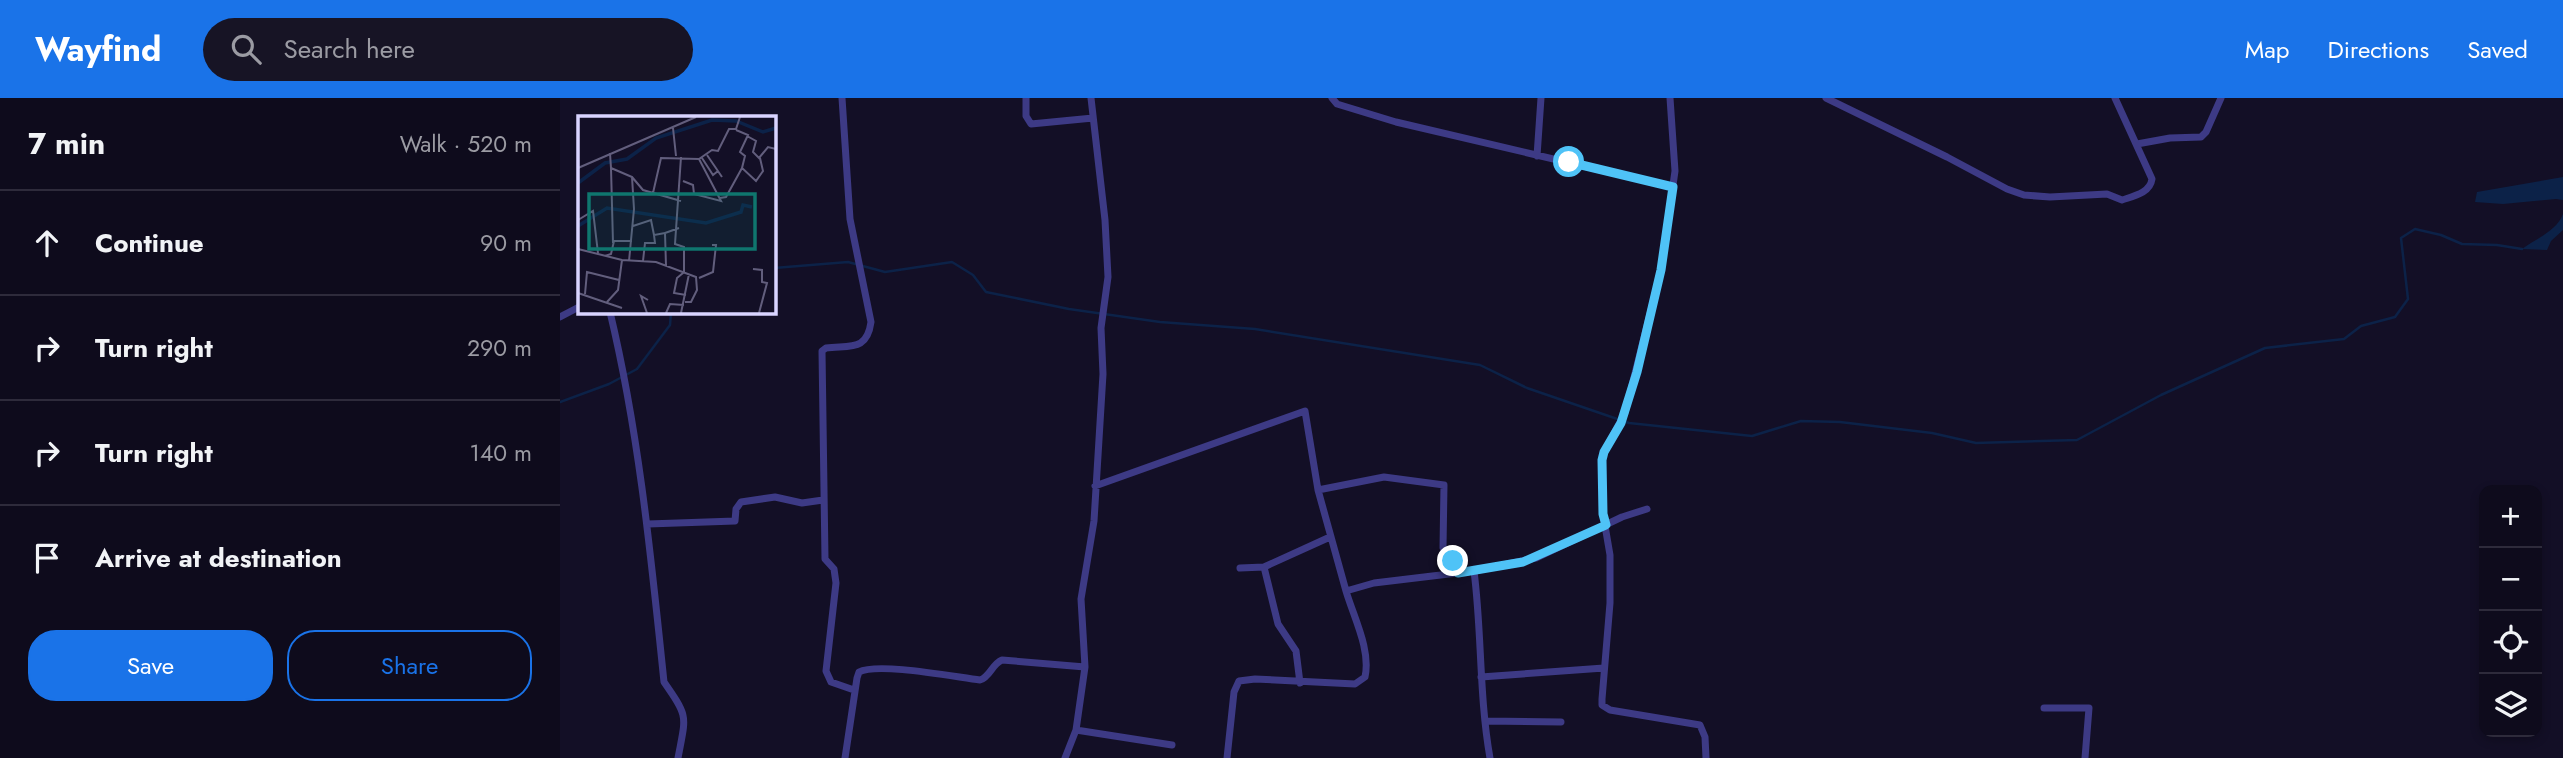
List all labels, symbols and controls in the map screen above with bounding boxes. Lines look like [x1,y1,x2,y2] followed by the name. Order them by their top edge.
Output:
[203,18,693,81] search box
[35,26,161,73] text: Wayfind
[227,30,265,68] icon: search
[283,30,415,68] text: Search here
[2245,32,2290,67] text: Map
[2328,32,2429,67] text: Directions
[2467,32,2528,67] text: Saved
[578,116,775,313] inset map
[28,122,105,165] text: 7 min
[400,127,532,161] text: Walk · 520 m
[1553,146,1584,177] route start
[28,224,66,262] icon: ahead
[95,224,204,262] text: Continue
[480,226,532,260] text: 90 m
[28,329,66,367] icon: right
[95,329,213,367] text: Turn right
[467,331,532,365] text: 290 m
[28,434,66,472] icon: right
[95,434,213,472] text: Turn right
[470,436,532,470] text: 140 m
[2479,485,2542,737] map controls
[2479,485,2542,548] button: +
[28,539,66,577] icon: arrive
[95,539,342,577] text: Arrive at destination
[1437,545,1468,576] route end
[2479,548,2542,611] button: −
[2479,611,2542,674] button: locate
[28,630,273,701] button: Save
[287,630,532,701] button: Share
[2479,674,2542,737] button: layers

